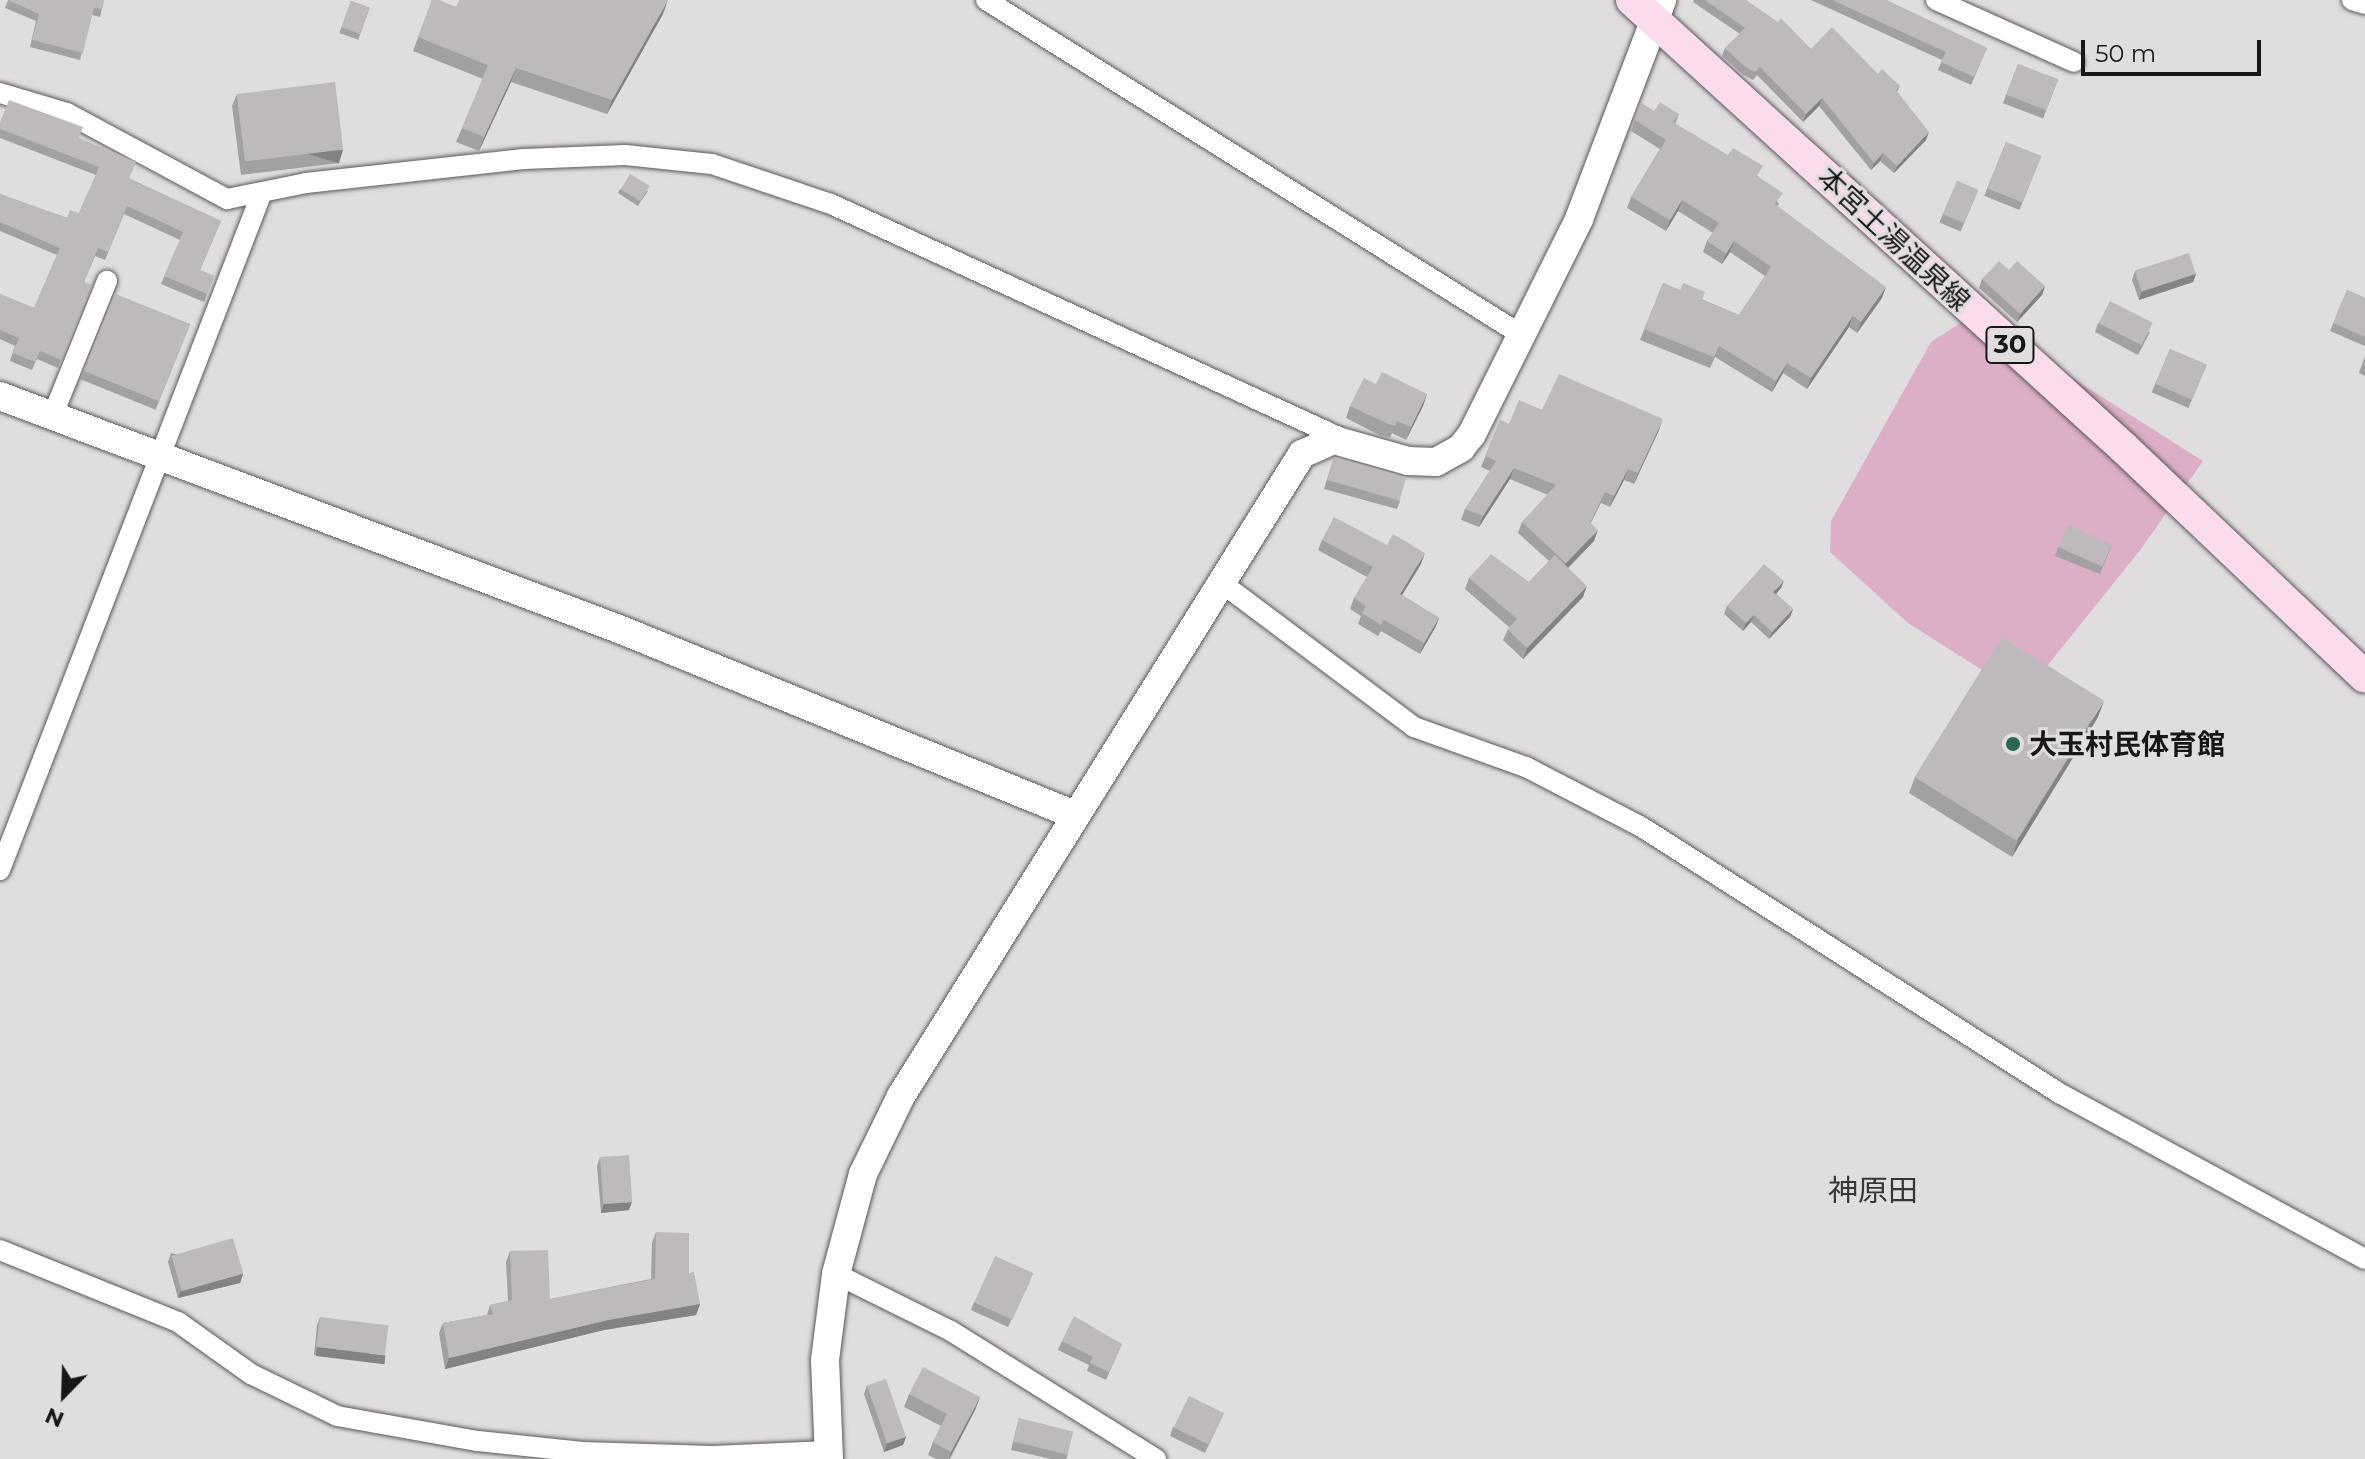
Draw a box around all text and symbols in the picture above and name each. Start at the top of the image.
scale bar [2085,24,2265,74]
text: 50 m [2095,39,2156,68]
street label: 本宮土湯温泉線 [1811,160,1977,318]
road number: 30 [1984,323,2036,367]
place label: 大玉村民体育館 [2029,727,2225,761]
marker: 大玉村民体育館 [2004,735,2022,753]
district label: 神原田 [1828,1173,1918,1209]
north arrow [24,1355,104,1435]
text: N [41,1402,68,1433]

